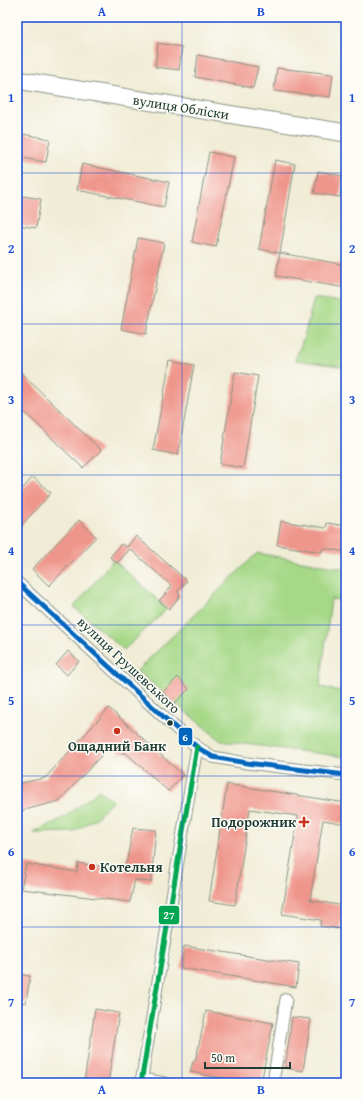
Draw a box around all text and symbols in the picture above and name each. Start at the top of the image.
text: A [98,2,107,21]
text: B [257,2,265,21]
text: 1 [8,88,14,107]
text: 1 [349,88,355,107]
street label: вулиця Обліски [131,90,231,124]
text: 2 [8,239,15,258]
text: 2 [349,239,356,258]
text: 3 [8,390,14,409]
text: 3 [349,390,355,409]
text: 4 [8,541,15,560]
text: 4 [349,541,356,560]
street label: вулиця Грушевського [73,612,185,718]
text: 5 [8,691,15,710]
text: 5 [349,691,356,710]
unlabelled marker [165,718,175,728]
marker: Ощадний Банк [112,726,122,736]
line badge: 6 [178,727,193,746]
text: 6 [182,729,188,745]
place label: Ощадний Банк [68,736,167,756]
place label: Подорожник [211,812,297,832]
marker: Подорожник [299,817,309,827]
text: 6 [8,842,15,861]
text: 6 [349,842,356,861]
place label: Котельня [100,857,163,877]
marker: Котельня [87,862,97,872]
line badge: 27 [158,905,180,925]
text: 27 [163,907,175,923]
text: 7 [8,993,15,1012]
text: 7 [349,993,356,1012]
scale bar [205,1044,290,1070]
text: 50 m [211,1049,235,1066]
text: A [98,1080,107,1099]
text: B [257,1080,265,1099]

